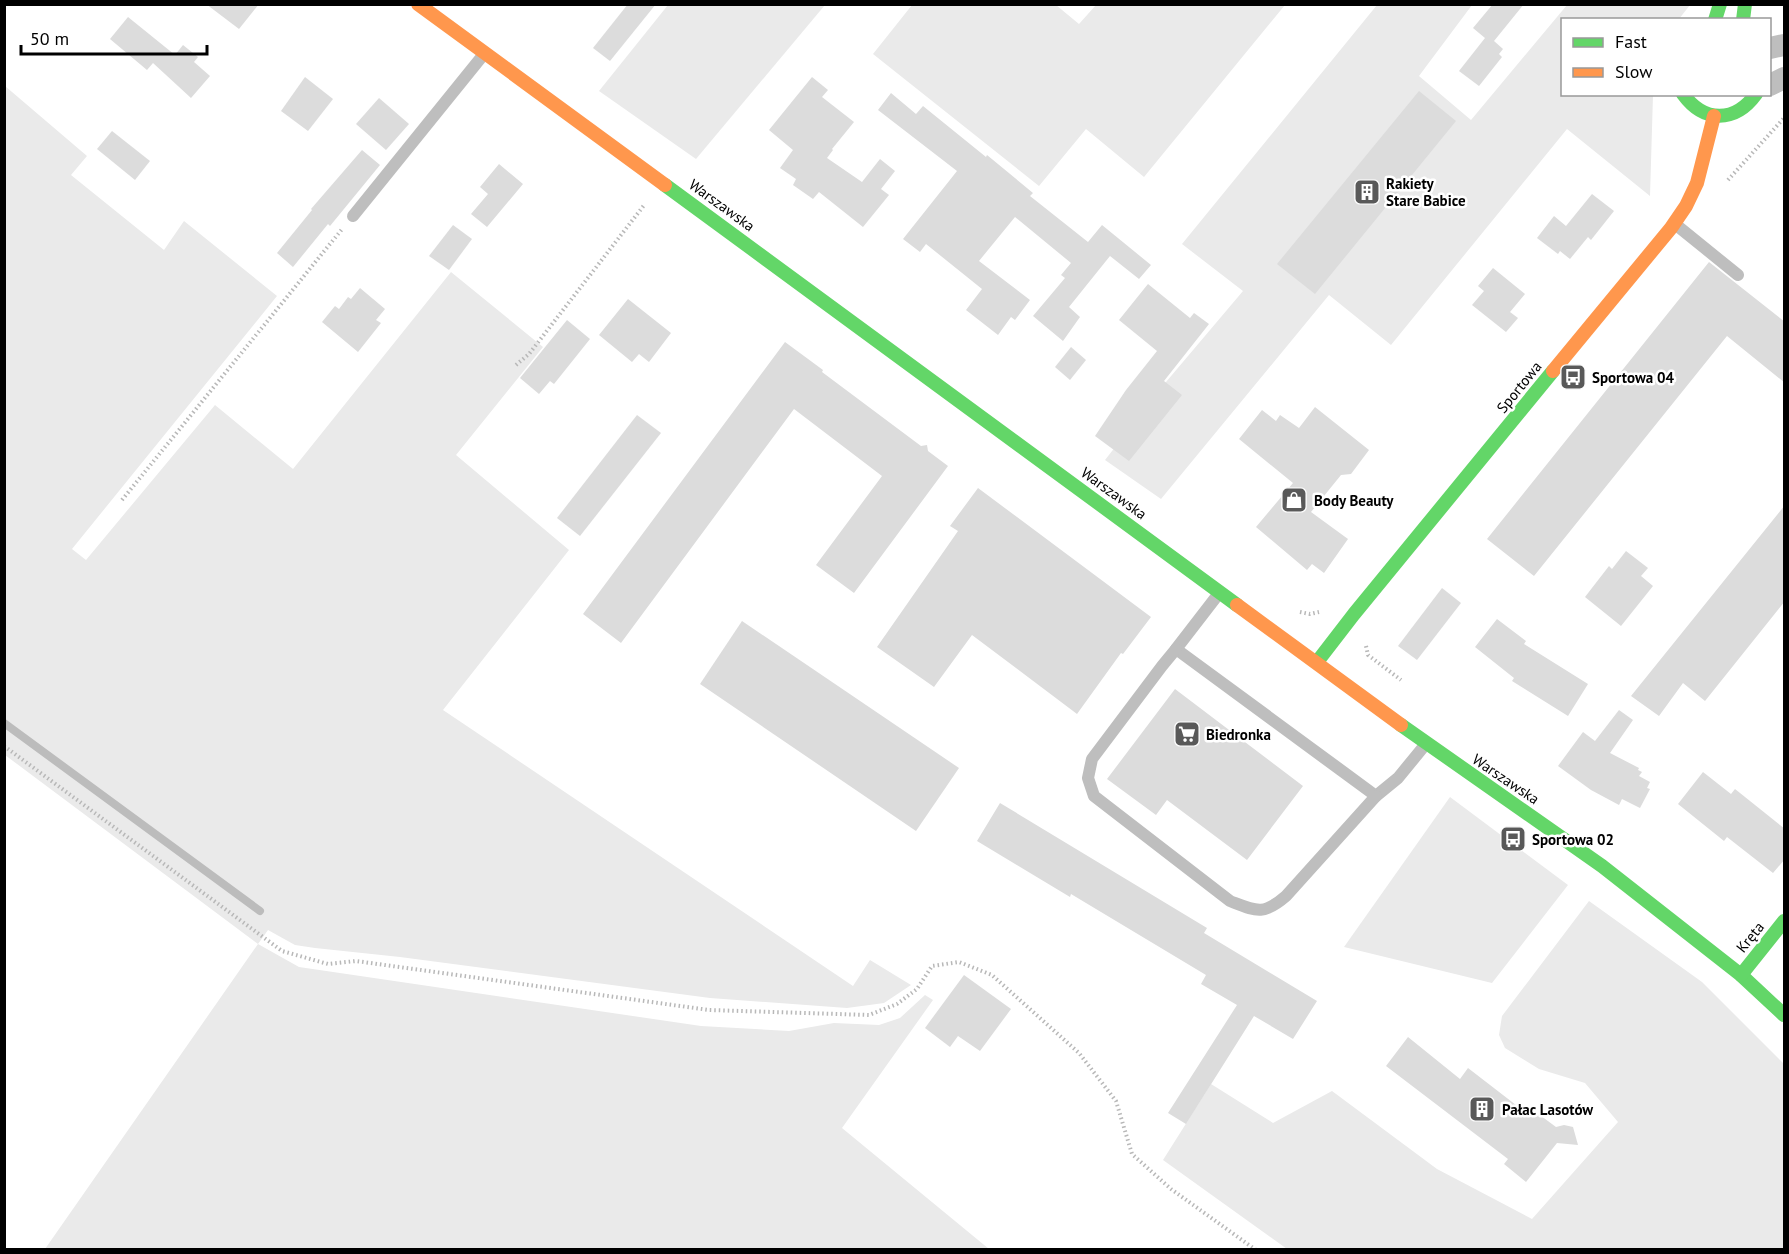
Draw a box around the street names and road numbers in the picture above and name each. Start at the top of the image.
street label: Warszawska [685,175,759,235]
street label: Sportowa [1492,357,1546,417]
street label: Warszawska [1077,463,1151,523]
street label: Warszawska [1469,750,1543,808]
street label: Kręta [1732,918,1768,956]

